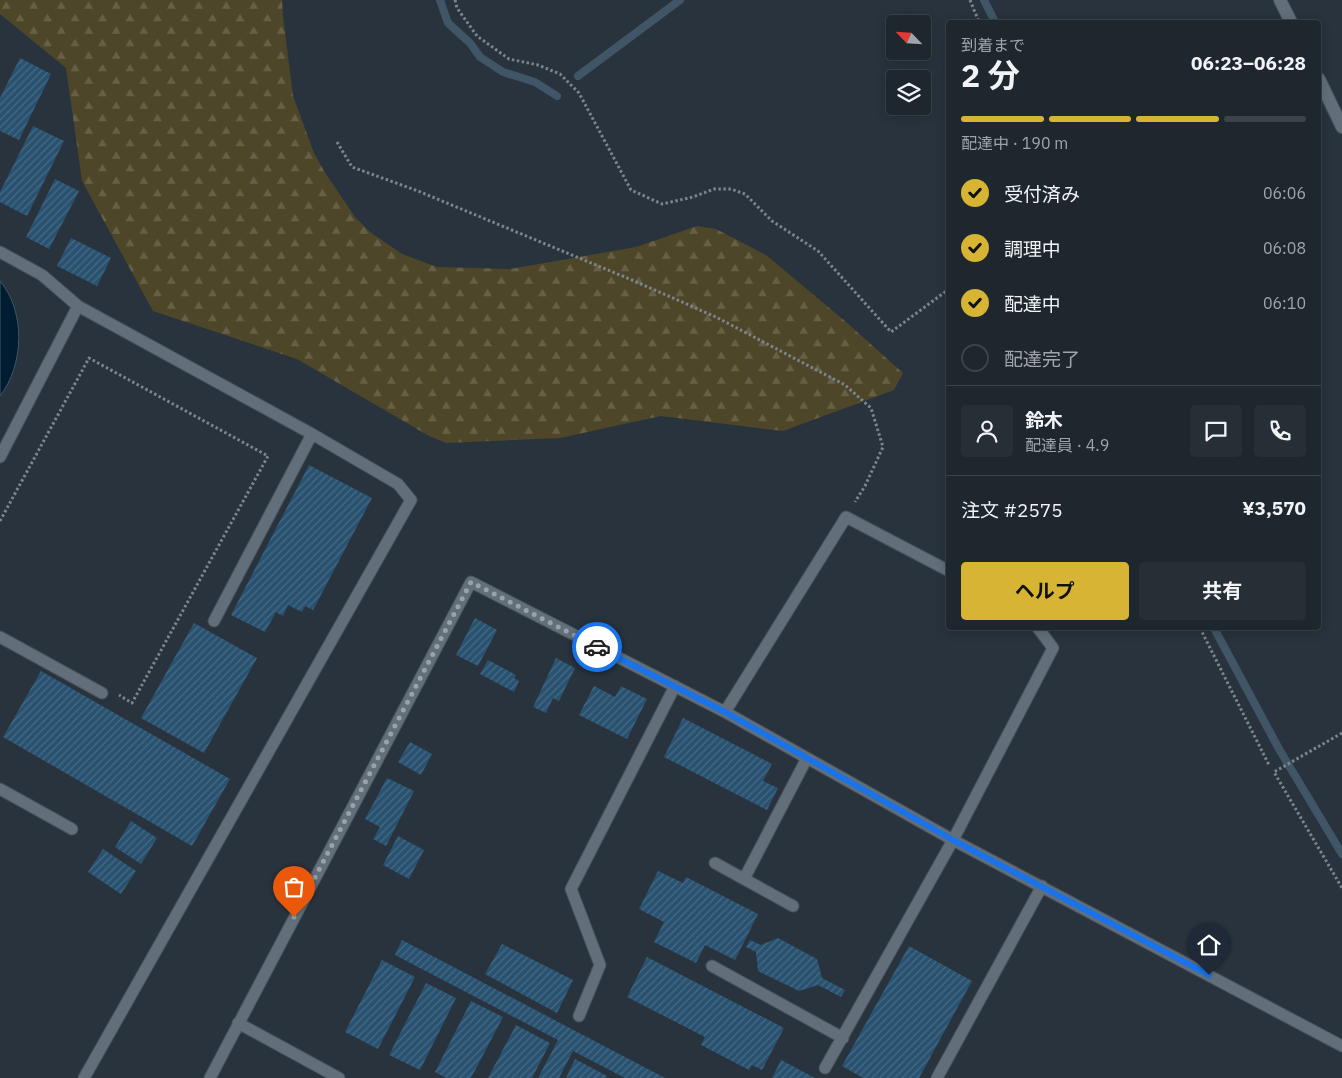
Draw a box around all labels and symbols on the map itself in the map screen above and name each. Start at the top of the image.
north arrow [886,15,931,60]
courier [572,622,622,672]
pin [273,866,315,917]
pin [1188,924,1230,975]

